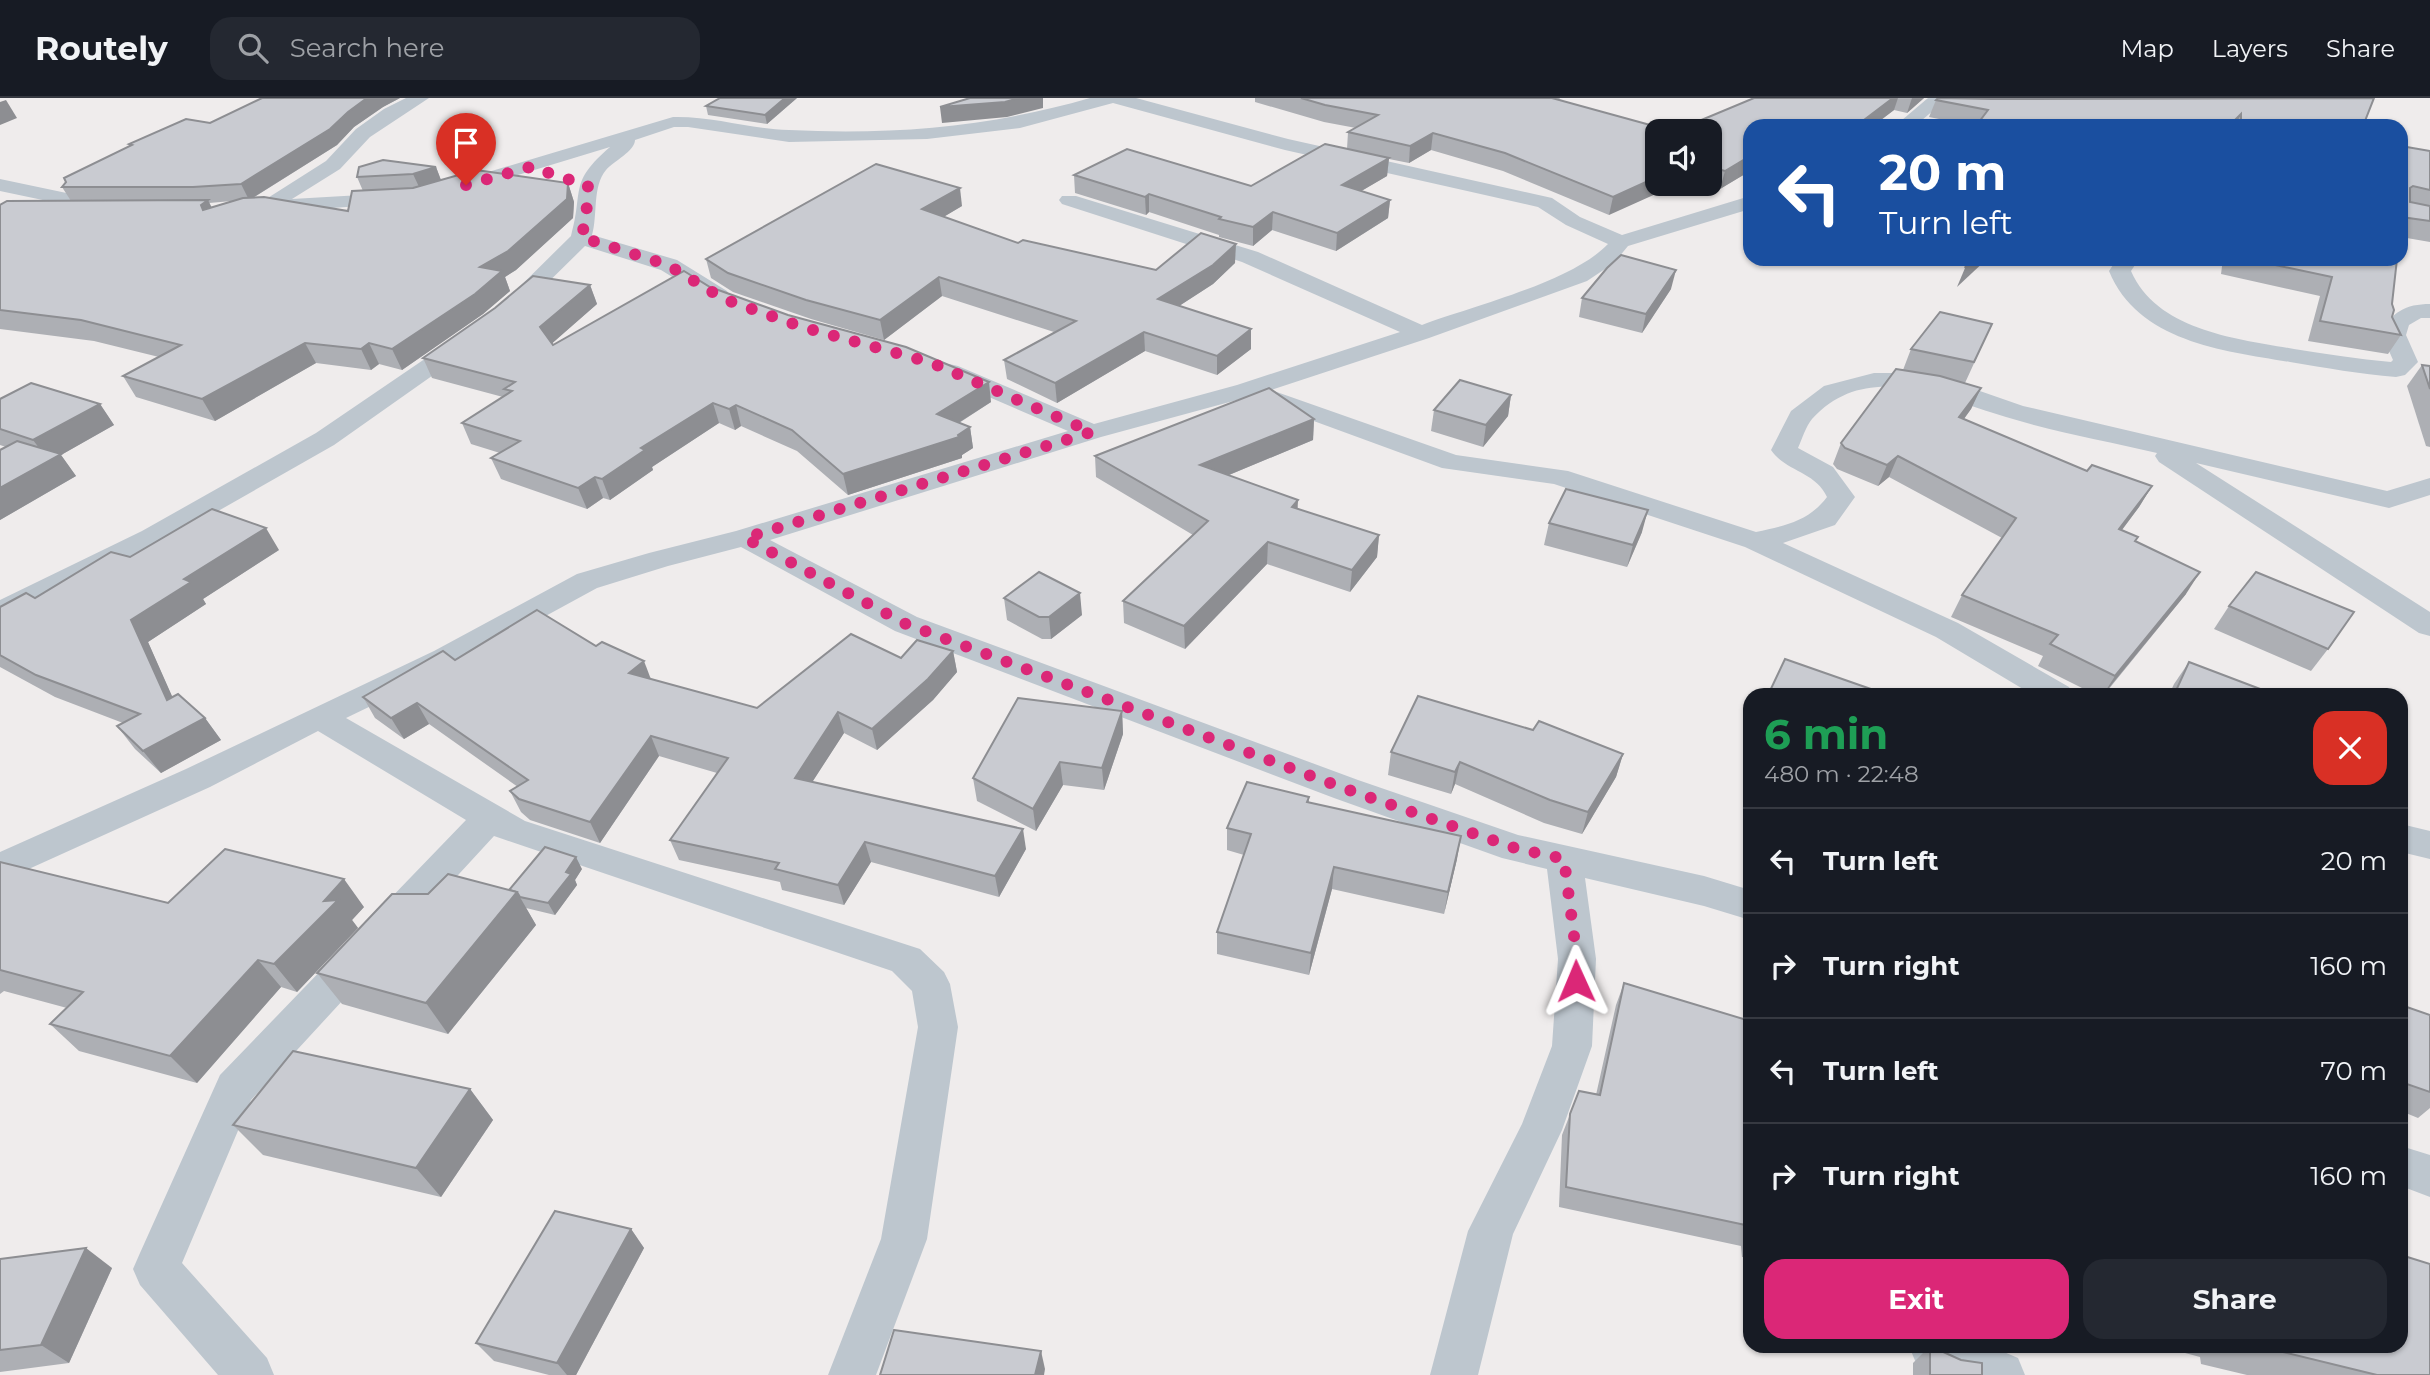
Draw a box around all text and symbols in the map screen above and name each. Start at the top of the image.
search box [210,17,700,80]
text: Routely [35,28,168,68]
icon: search [234,29,272,67]
text: Search here [290,32,445,64]
text: Map [2120,34,2174,63]
text: Layers [2212,34,2288,63]
text: Share [2326,34,2395,63]
pin [436,113,496,185]
map controls [1645,119,1722,196]
button: sound [1645,119,1722,196]
icon: arrive [447,124,485,162]
text: 20 m [1879,143,2006,202]
icon: left [1764,147,1855,238]
text: Turn left [1879,203,2013,242]
text: 6 min [1764,708,1888,760]
button: close [2313,711,2387,785]
text: 480 m · 22:48 [1764,760,1919,788]
icon: left [1764,842,1802,880]
text: Turn left [1823,845,1939,877]
text: 20 m [2321,845,2387,877]
position arrow [1539,944,1613,1018]
icon: right [1764,947,1802,985]
text: Turn right [1823,950,1959,982]
text: 160 m [2310,950,2387,982]
icon: left [1764,1052,1802,1090]
text: Turn left [1823,1055,1939,1087]
text: 70 m [2321,1055,2387,1087]
icon: right [1764,1157,1802,1195]
text: Turn right [1823,1160,1959,1192]
text: 160 m [2310,1160,2387,1192]
button: Exit [1764,1259,2069,1339]
button: Share [2083,1259,2387,1339]

